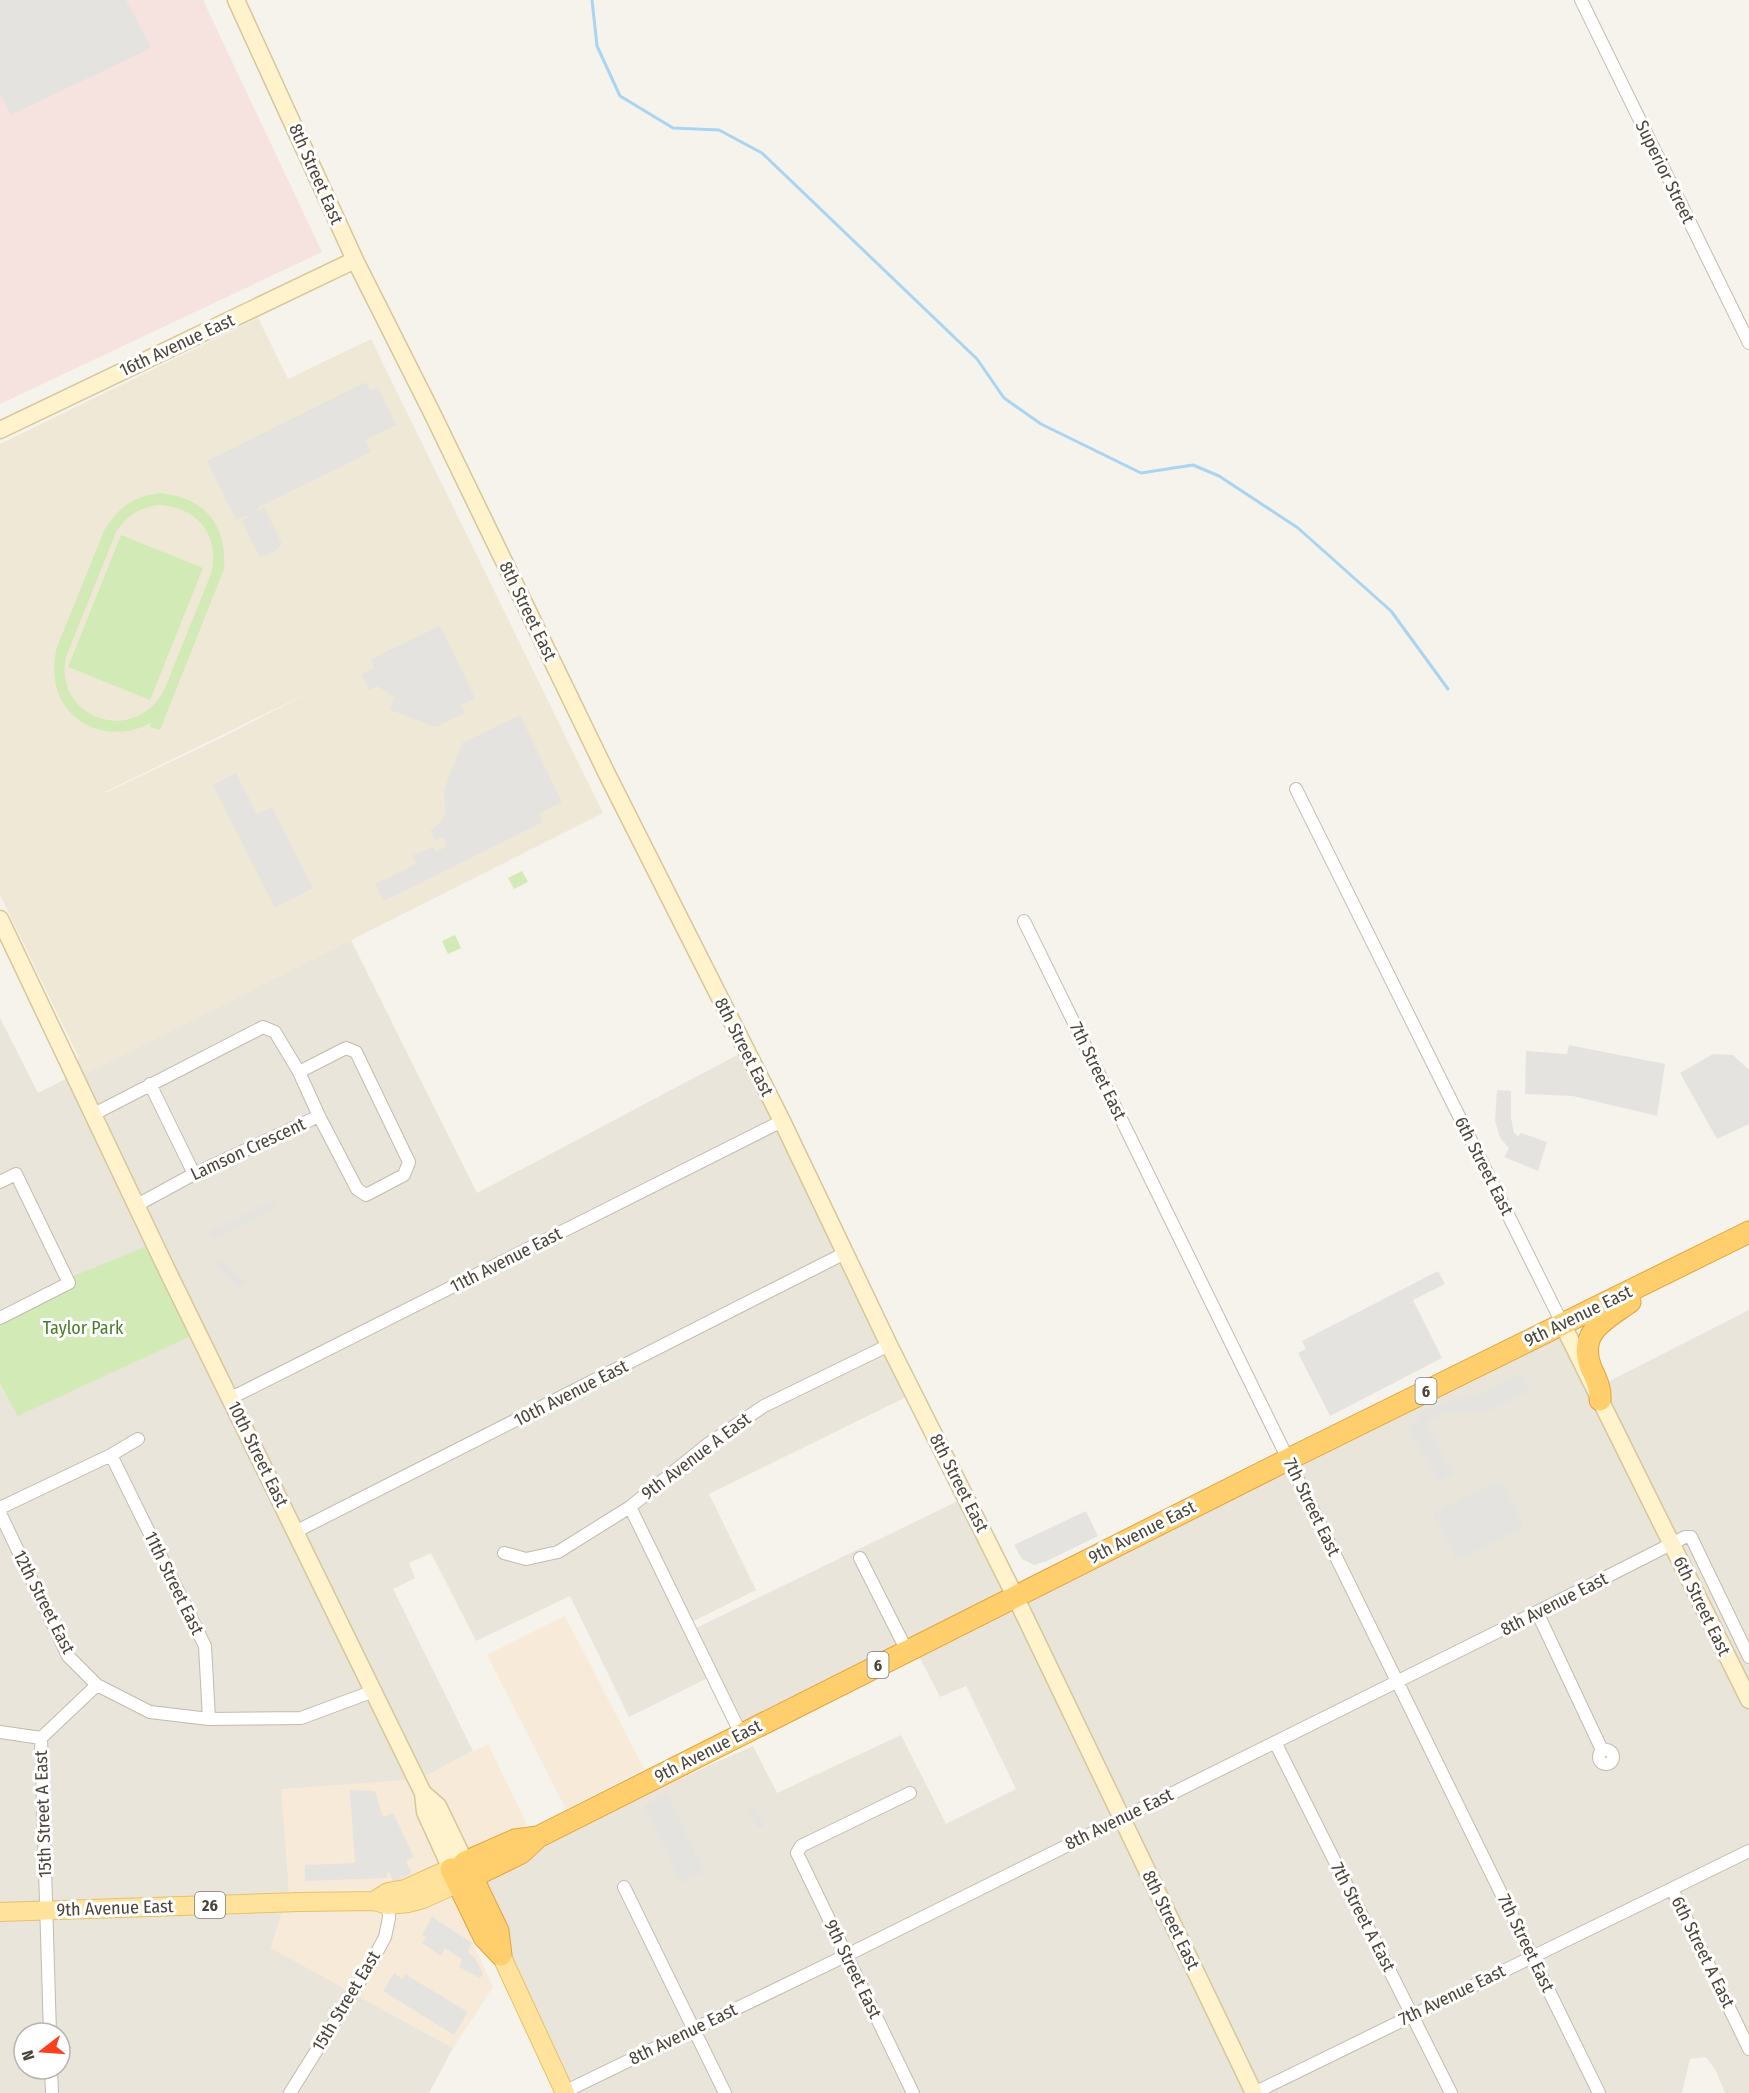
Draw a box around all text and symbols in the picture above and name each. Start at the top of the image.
street label: Superior Street [1631,117,1699,227]
street label: 8th Street East [284,120,348,228]
street label: 16th Avenue East [116,309,238,381]
street label: 8th Street East [495,558,562,664]
street label: 8th Street East [710,994,778,1100]
street label: 7th Street East [1065,1019,1131,1123]
street label: Lamson Crescent [187,1113,309,1185]
street label: 6th Street East [1450,1113,1518,1219]
street label: 11th Avenue East [447,1222,566,1298]
street label: 9th Avenue East [1521,1280,1636,1352]
park label: Taylor Park [43,1317,124,1339]
street label: 10th Avenue East [510,1355,632,1431]
road number: 6 [1416,1378,1436,1404]
street label: 10th Street East [223,1398,293,1511]
street label: 9th Avenue A East [637,1408,755,1504]
street label: 8th Street East [925,1430,993,1536]
street label: 7th Street East [1279,1455,1345,1559]
street label: 9th Avenue East [1085,1496,1199,1568]
street label: 11th Street East [139,1528,209,1638]
street label: 12th Street East [8,1546,80,1658]
street label: 6th Street East [1669,1553,1736,1659]
street label: 8th Avenue East [1497,1567,1611,1640]
road number: 6 [868,1652,888,1678]
street label: 9th Avenue East [651,1715,765,1787]
street label: 15th Street A East [30,1750,56,1878]
street label: 8th Avenue East [1061,1783,1177,1855]
street label: 7th Street A East [1326,1859,1400,1975]
street label: 8th Street East [1138,1867,1205,1973]
street label: 7th Street East [1493,1891,1559,1995]
road number: 26 [195,1892,225,1918]
street label: 6th Street A East [1667,1893,1740,2011]
street label: 9th Avenue East [56,1895,174,1921]
street label: 9th Street East [820,1916,886,2022]
street label: 15th Street East [307,1946,385,2055]
street label: 7th Avenue East [1395,1960,1509,2030]
street label: 8th Avenue East [625,1998,741,2070]
north arrow [12,2021,72,2081]
text: N [18,2048,39,2063]

